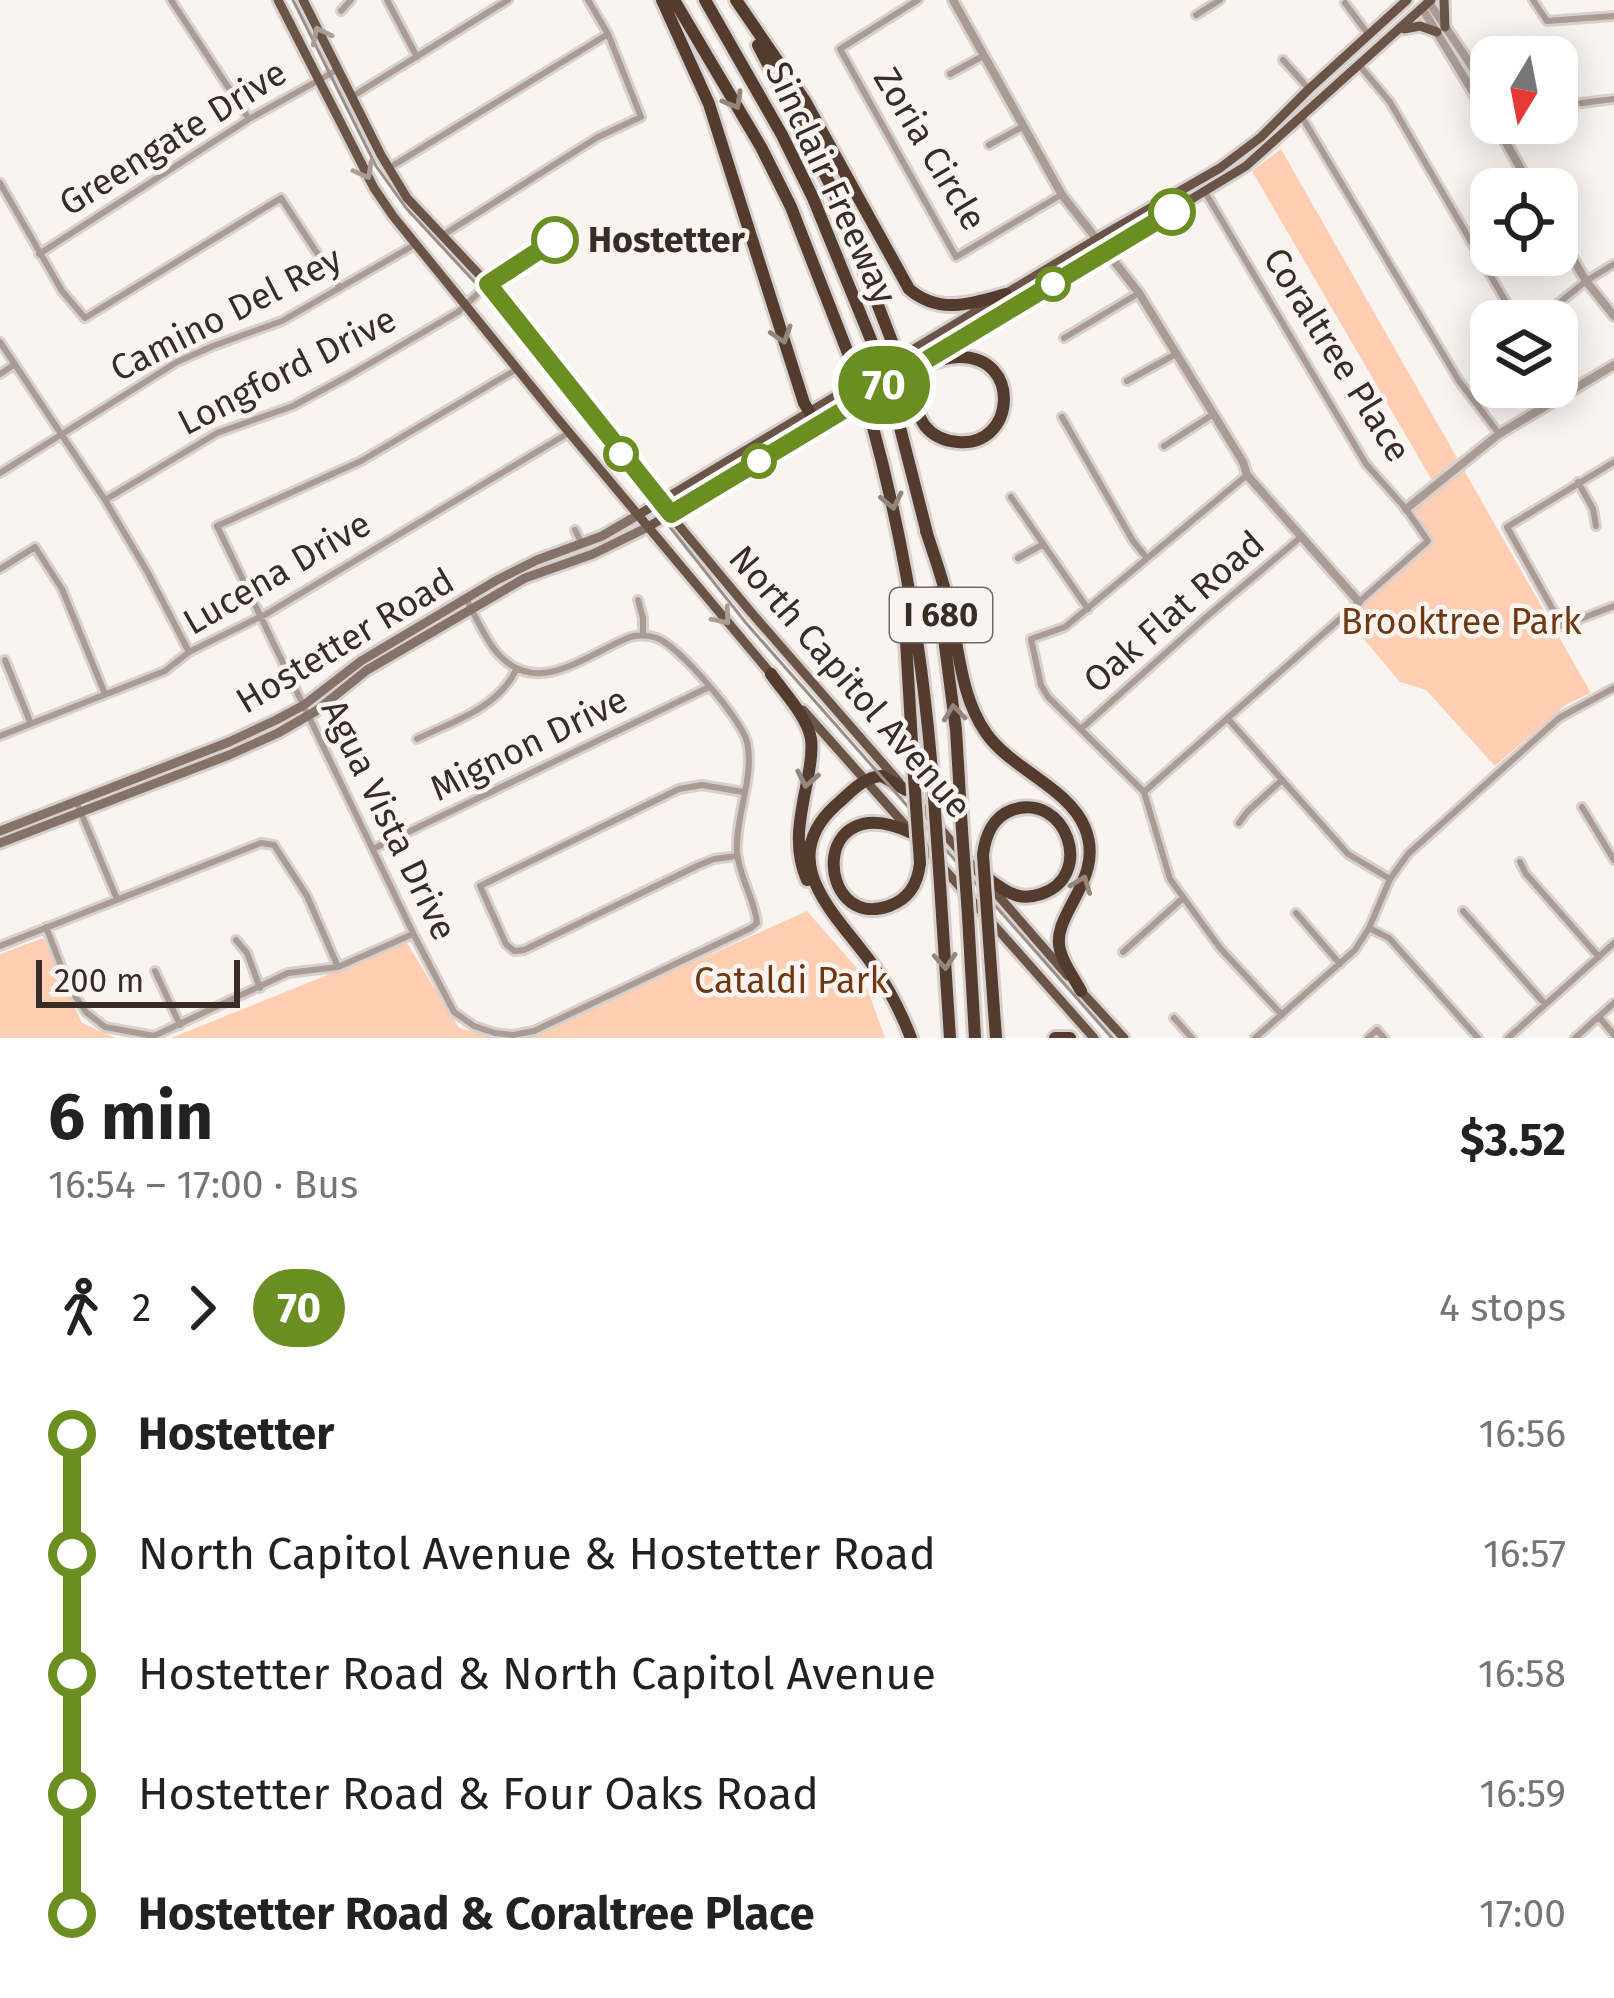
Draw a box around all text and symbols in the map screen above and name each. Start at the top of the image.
one-way arrow [310,26,334,47]
north arrow [1470,36,1578,144]
map controls [1470,36,1578,408]
street label: Greengate Drive [51,51,295,225]
street label: Sinclair Freeway [756,55,906,311]
street label: Zoria Circle [864,59,996,239]
one-way arrow [720,88,743,109]
one-way arrow [351,158,374,179]
button: locate [1470,168,1578,276]
unlabelled marker [1150,190,1194,234]
marker: Hostetter [533,218,577,262]
place label: Hostetter [588,218,746,262]
street label: Camino Del Rey [103,237,349,391]
street label: Coraltree Place [1254,240,1420,470]
unlabelled marker [1037,268,1069,300]
street label: Longford Drive [171,297,403,445]
button: layers [1470,300,1578,408]
one-way arrow [767,324,792,345]
line badge: 70 [830,346,938,424]
text: 70 [862,360,906,410]
unlabelled marker [605,438,637,470]
unlabelled marker [743,445,775,477]
one-way arrow [878,490,903,510]
street label: Lucena Drive [175,502,379,644]
street label: Oak Flat Road [1075,522,1273,702]
street label: North Capitol Avenue [720,537,980,827]
street label: Hostetter Road [228,559,462,723]
road number: I 680 [890,588,992,642]
park label: Brooktree Park [1341,600,1582,644]
one-way arrow [709,603,731,625]
street label: Mignon Drive [423,677,635,811]
street label: Agua Vista Drive [312,692,466,948]
one-way arrow [941,703,967,723]
one-way arrow [796,769,821,789]
one-way arrow [1067,874,1092,895]
one-way arrow [931,952,957,971]
scale bar [36,954,240,1007]
park label: Cataldi Park [694,959,888,1003]
text: 200 m [54,961,144,1001]
text: 6 min [48,1077,213,1156]
text: $3.52 [1460,1113,1566,1167]
text: 16:54 – 17:00 · Bus [48,1162,358,1208]
icon: walk [48,1275,114,1341]
icon: forward [169,1275,235,1341]
text: 70 [277,1283,321,1333]
text: 2 [132,1285,151,1331]
text: 4 stops [1439,1285,1566,1331]
text: Hostetter [138,1407,334,1461]
text: 16:56 [1478,1411,1566,1457]
text: North Capitol Avenue & Hostetter Road [138,1527,936,1581]
text: 16:57 [1483,1531,1566,1577]
text: Hostetter Road & North Capitol Avenue [138,1647,936,1701]
text: 16:58 [1478,1651,1566,1697]
text: Hostetter Road & Four Oaks Road [138,1767,819,1821]
text: 16:59 [1479,1771,1566,1817]
text: Hostetter Road & Coraltree Place [138,1887,815,1941]
text: 17:00 [1479,1891,1566,1937]

